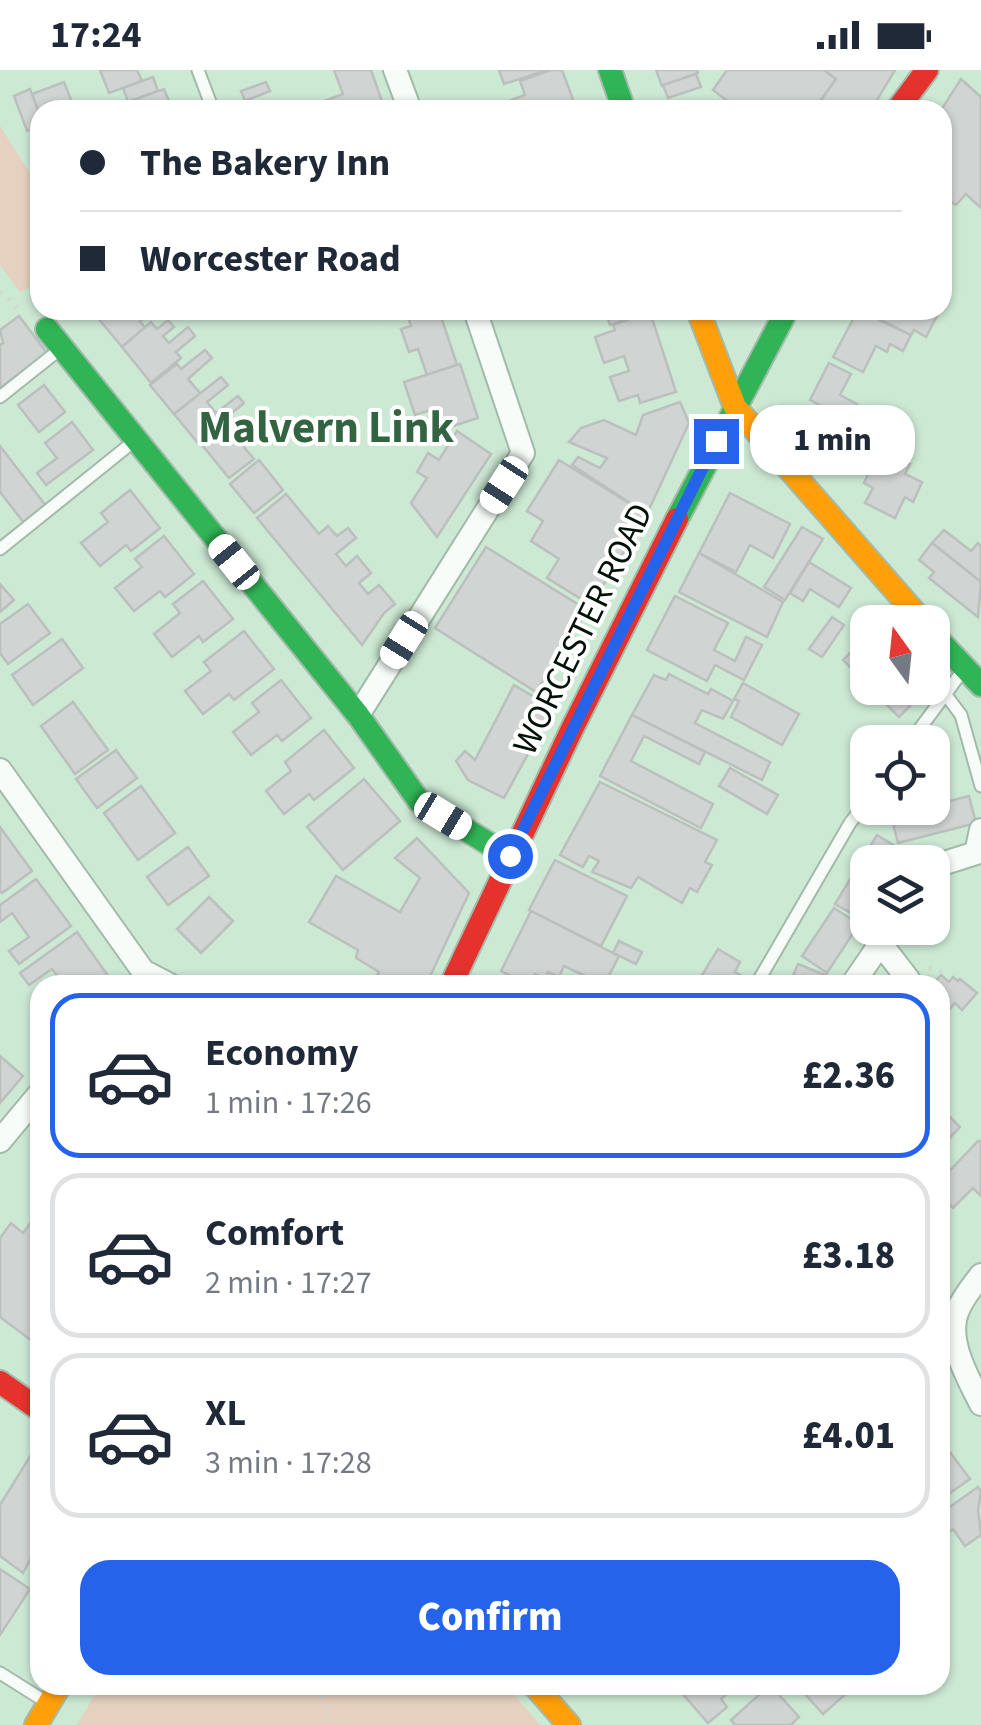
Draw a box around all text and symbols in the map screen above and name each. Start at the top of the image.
text: 17:24 [50,8,142,62]
text: The Bakery Inn [140,136,390,190]
text: Worcester Road [140,232,401,286]
district label: Malvern Link [198,396,454,460]
callout: 1 min [751,406,916,476]
text: 1 min [793,417,872,463]
route end [694,419,739,464]
car [475,452,533,518]
street label: WORCESTER ROAD [500,495,666,763]
car [203,529,265,595]
north arrow [850,605,950,705]
map controls [850,605,950,945]
car [375,607,433,673]
button: locate [850,725,950,825]
car [410,788,476,844]
route start [488,834,533,879]
button: layers [850,845,950,945]
text: Economy [205,1026,358,1080]
icon: car [85,1031,175,1121]
text: £2.36 [802,1049,895,1103]
text: 1 min · 17:26 [205,1080,372,1126]
text: Comfort [205,1206,344,1260]
icon: car [85,1211,175,1301]
text: £3.18 [802,1229,895,1283]
text: 2 min · 17:27 [205,1260,372,1306]
text: XL [205,1386,246,1440]
icon: car [85,1391,175,1481]
text: £4.01 [802,1409,895,1463]
text: 3 min · 17:28 [205,1440,372,1486]
button: Confirm [80,1560,900,1675]

